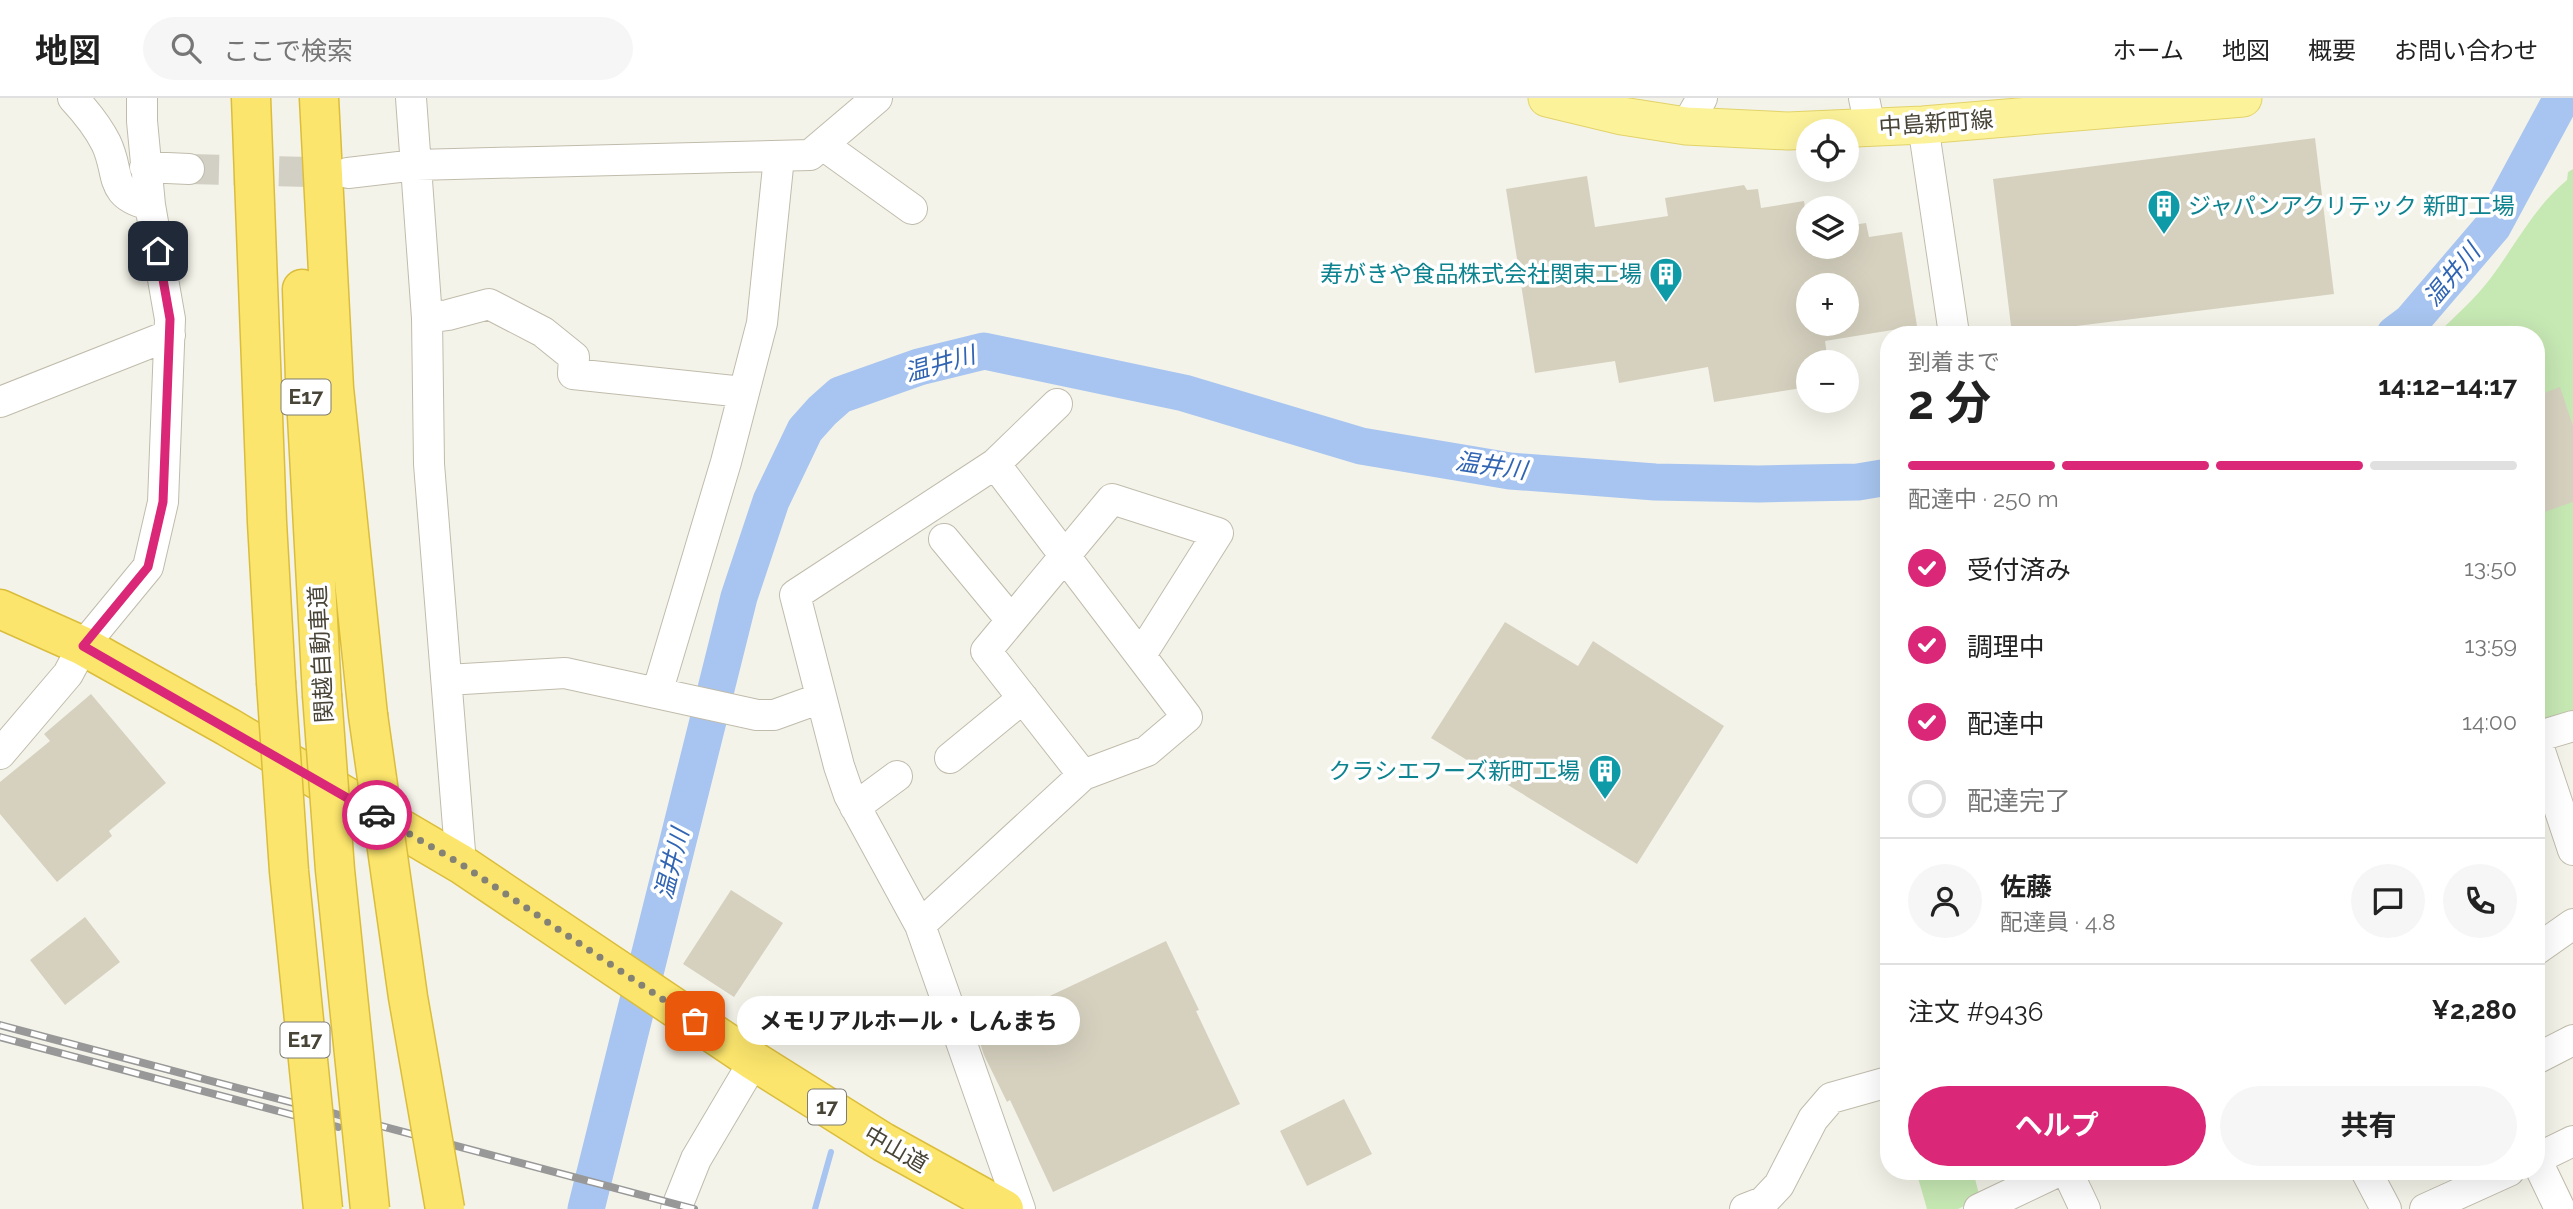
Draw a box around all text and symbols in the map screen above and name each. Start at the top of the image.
search box [143,17,633,80]
icon: search [167,29,205,67]
text: 地図 [35,31,101,70]
text: ここで検索 [223,36,353,66]
text: ホーム [2113,36,2184,65]
text: 地図 [2222,36,2270,65]
text: 概要 [2308,36,2356,65]
text: お問い合わせ [2394,36,2538,65]
street label: 中島新町線 [1878,105,1994,140]
map controls [1796,119,1859,413]
button: locate [1796,119,1859,182]
building icon: ジャパンアクリテック 新町工場 [2145,187,2183,236]
place label: ジャパンアクリテック 新町工場 [2188,192,2515,219]
button: layers [1796,196,1859,259]
pin [128,221,188,281]
icon: home [139,232,177,270]
water label: 温井川 [2417,235,2488,312]
building icon: 寿がきや食品株式会社関東工場 [1647,255,1685,304]
place label: 寿がきや食品株式会社関東工場 [1320,260,1642,287]
button: + [1796,273,1859,336]
water label: 温井川 [901,339,981,387]
text: 到着まで [1908,348,2000,375]
button: − [1796,350,1859,413]
text: 14:12–14:17 [2378,371,2517,401]
text: 2 分 [1908,376,1991,430]
road number: E17 [282,380,330,414]
water label: 温井川 [1453,446,1532,485]
text: 配達中 · 250 m [1908,485,2059,512]
icon: check [1908,549,1946,587]
text: 13:50 [2464,554,2517,581]
text: 受付済み [1967,555,2071,585]
street label: 関越自動車道 [303,584,338,724]
icon: check [1908,626,1946,664]
text: 13:59 [2465,631,2517,658]
text: 調理中 [1967,632,2045,662]
icon: check [1908,703,1946,741]
text: 14:00 [2462,708,2517,735]
text: 配達中 [1967,709,2045,739]
building icon: クラシエフーズ新町工場 [1586,752,1624,801]
place label: クラシエフーズ新町工場 [1329,757,1580,784]
courier [342,780,412,850]
text: 配達完了 [1967,786,2071,816]
icon: car [358,796,396,834]
water label: 温井川 [649,823,695,902]
button: person [1908,864,1982,938]
button: chat [2351,864,2425,938]
button: phone [2443,864,2517,938]
text: 佐藤 [2000,872,2052,902]
text: 配達員 · 4.8 [2000,908,2116,935]
pin [665,991,725,1051]
text: ¥2,280 [2431,995,2517,1025]
callout: メモリアルホール・しんまち [737,996,1080,1046]
text: 注文 #9436 [1908,997,2043,1027]
icon: bag [676,1002,714,1040]
text: メモリアルホール・しんまち [759,1007,1058,1034]
road number: E17 [280,1023,330,1058]
button: ヘルプ [1908,1086,2206,1166]
button: 共有 [2220,1086,2517,1166]
road number: 17 [808,1090,846,1124]
street label: 中山道 [860,1120,933,1178]

